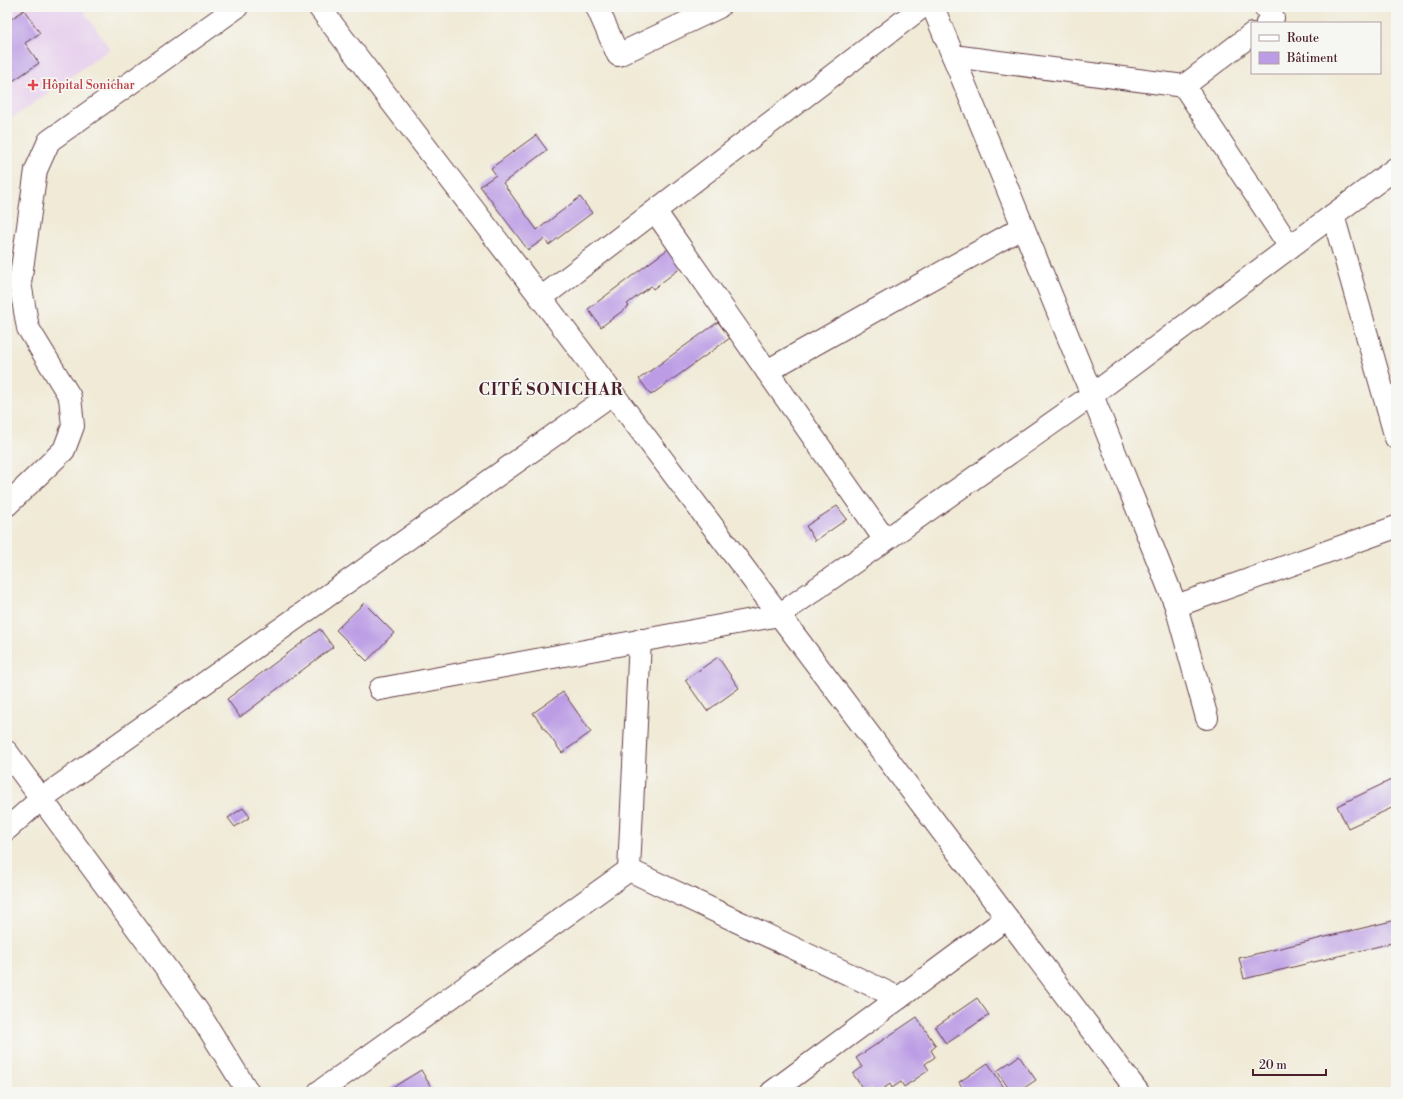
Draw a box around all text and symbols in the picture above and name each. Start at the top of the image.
legend [1251,22,1381,74]
text: Route [1287,31,1319,46]
text: Bâtiment [1286,51,1338,66]
place label: Hôpital Sonichar [42,78,135,93]
marker: Hôpital Sonichar [27,79,39,91]
district label: CITÉ SONICHAR [479,378,624,400]
scale bar [1253,1051,1326,1077]
text: 20 m [1259,1058,1287,1073]

